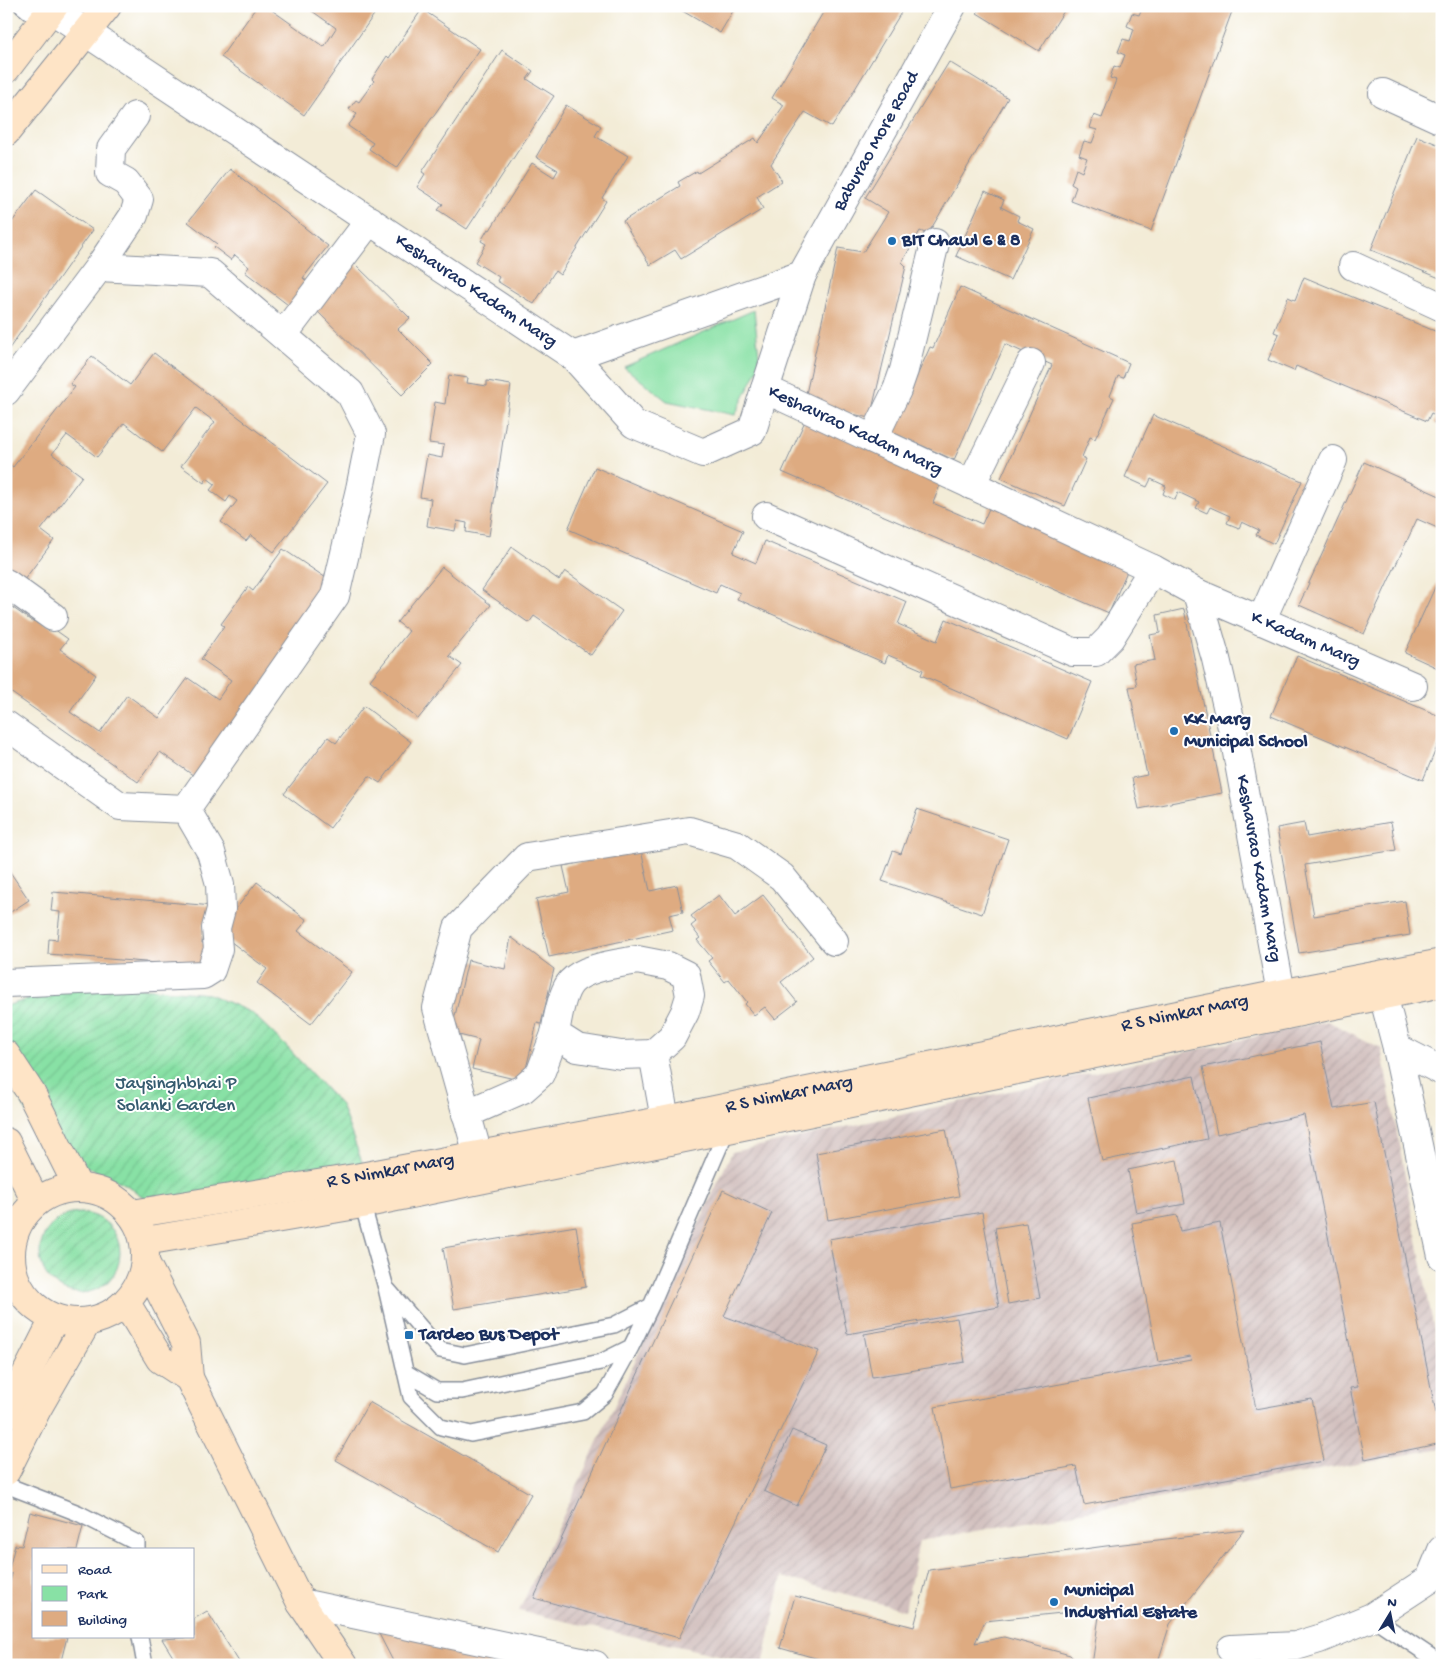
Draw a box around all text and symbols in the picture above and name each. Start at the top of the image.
street label: Baburao More Road [828,66,926,216]
street label: Keshavrao Kadam Marg [390,229,561,354]
place label: BIT Chawl 6 & 8 [901,230,1021,253]
marker: BIT Chawl 6 & 8 [886,235,898,247]
street label: Keshavrao Kadam Marg [764,380,946,481]
street label: K Kadam Marg [1247,606,1364,673]
place label: KK Marg Municipal School [1183,709,1308,754]
marker: KK Marg Municipal School [1168,725,1180,737]
street label: Keshavrao Kadam Marg [1230,773,1287,964]
street label: R S Nimkar Marg [1119,989,1251,1038]
street label: R S Nimkar Marg [723,1070,855,1119]
park label: Jaysinghbhai P Solanki Garden [115,1073,237,1118]
street label: R S Nimkar Marg [325,1148,456,1194]
place label: Tardeo Bus Depot [417,1324,560,1347]
marker: Tardeo Bus Depot [403,1329,415,1341]
legend [32,1548,195,1638]
text: Road [78,1562,112,1580]
place label: Municipal Industrial Estate [1064,1580,1198,1625]
text: Park [77,1586,108,1604]
north arrow [1366,1588,1416,1638]
text: N [1386,1594,1398,1613]
marker: Municipal Industrial Estate [1048,1596,1060,1608]
text: Building [77,1612,127,1630]

